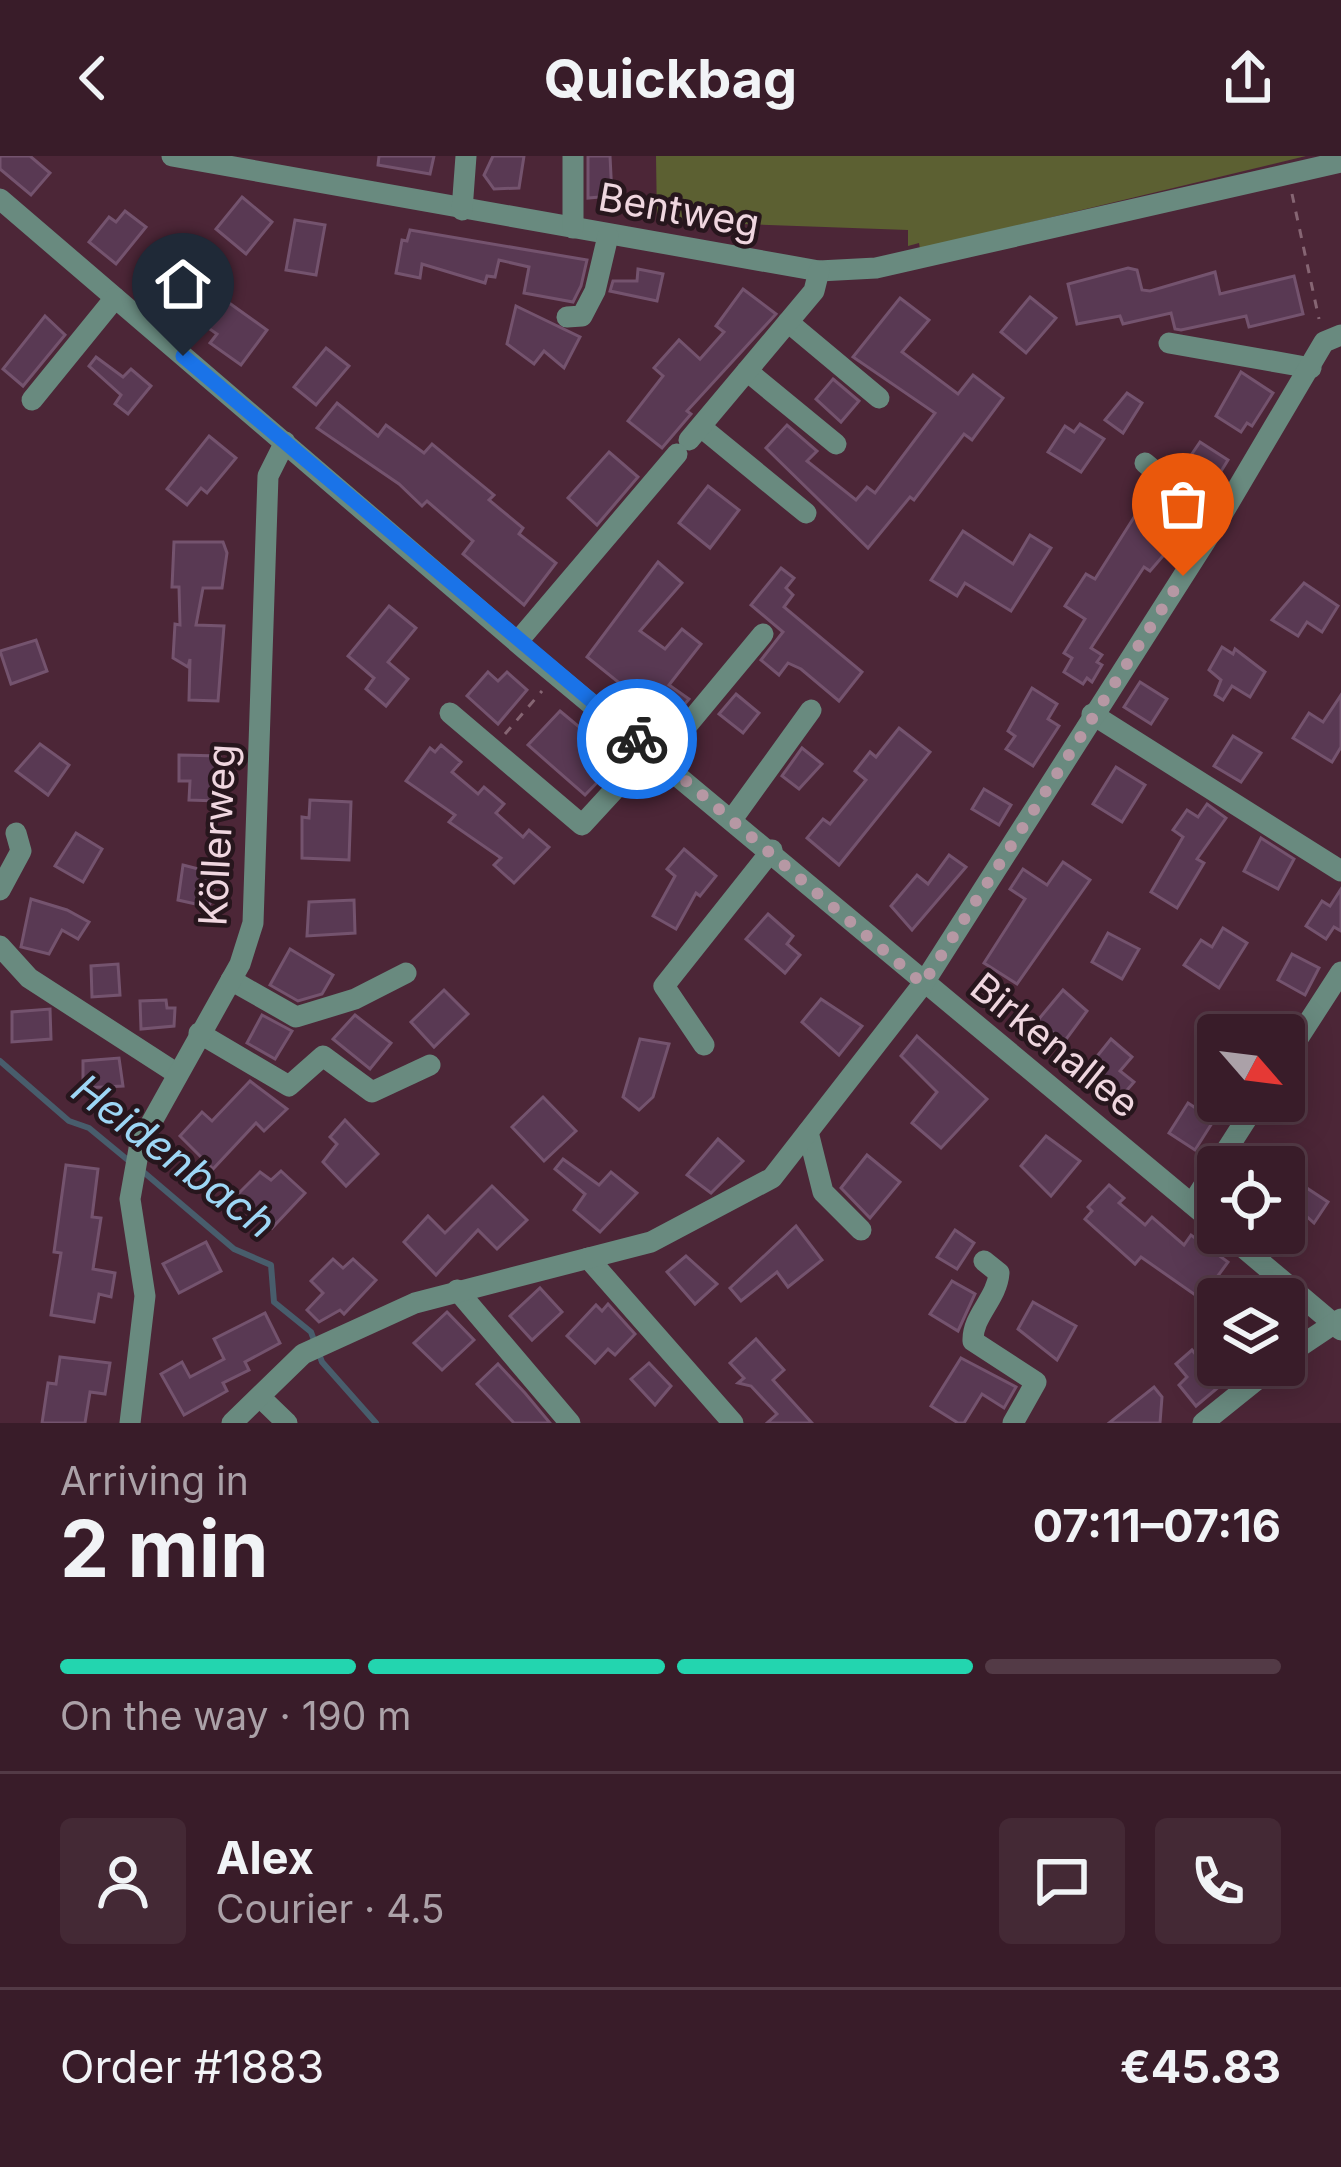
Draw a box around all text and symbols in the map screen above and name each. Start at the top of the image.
icon: back [60,45,126,111]
icon: share [1215,45,1281,111]
text: Quickbag [544,46,797,111]
street label: Bentweg [595,172,763,247]
pin [132,233,234,356]
icon: home [150,251,216,317]
pin [1132,453,1234,576]
icon: bag [1150,471,1216,537]
courier [577,679,697,799]
icon: bike [604,706,670,772]
street label: Köllerweg [188,743,245,927]
street label: Birkenallee [962,963,1149,1127]
north arrow [1197,1014,1305,1122]
map controls [1197,1014,1305,1386]
water label: Heidenbach [63,1063,286,1248]
button: locate [1197,1146,1305,1254]
button: layers [1197,1278,1305,1386]
text: Arriving in [60,1457,249,1504]
text: 07:11–07:16 [1033,1498,1281,1553]
text: 2 min [60,1501,268,1596]
text: On the way · 190 m [60,1692,411,1739]
button: person [60,1818,186,1944]
button: chat [999,1818,1125,1944]
button: phone [1155,1818,1281,1944]
text: Alex [216,1830,314,1885]
text: Courier · 4.5 [216,1885,445,1932]
text: Order #1883 [60,2039,324,2094]
text: €45.83 [1120,2039,1281,2094]

